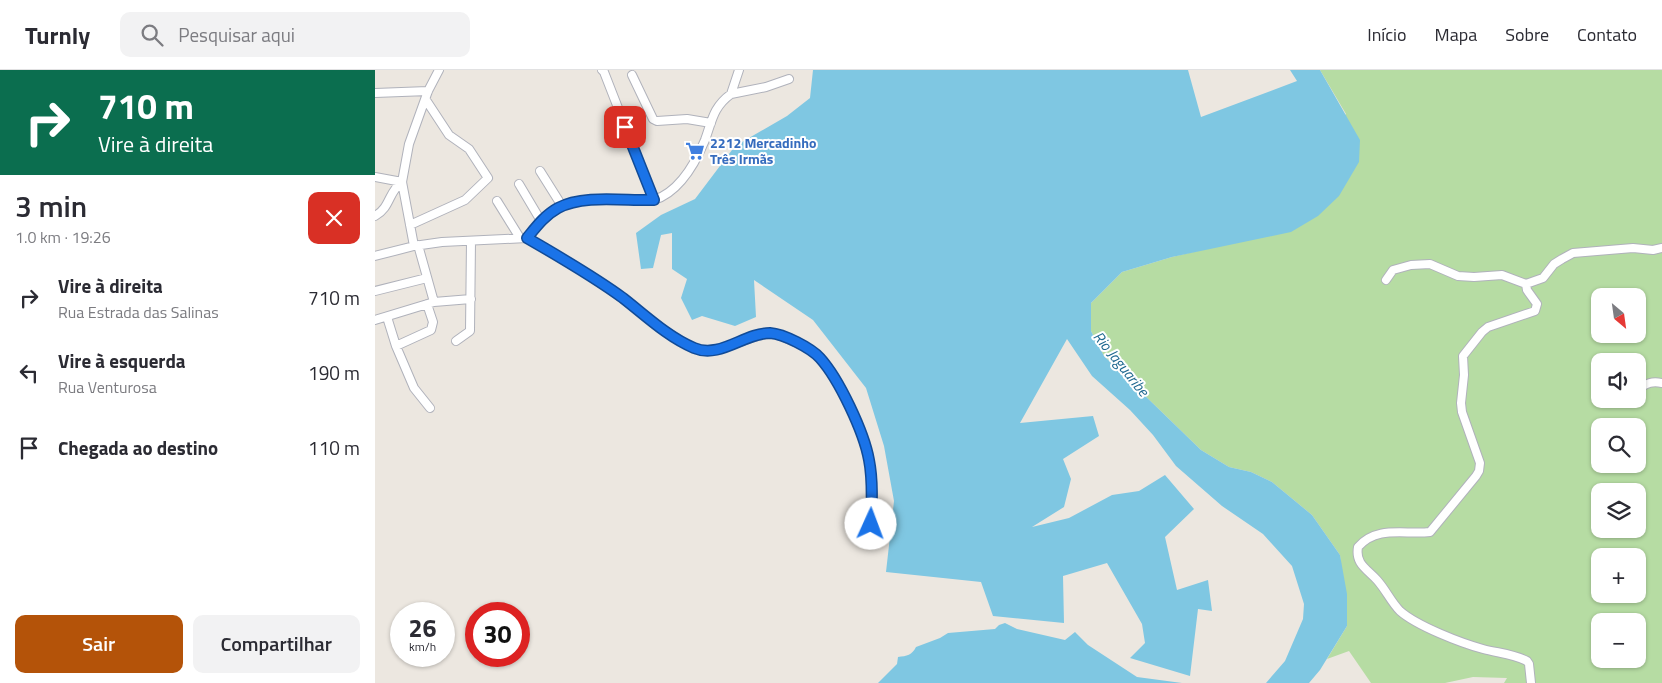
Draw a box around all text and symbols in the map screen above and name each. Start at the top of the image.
search box [120,12,470,57]
text: Turnly [25,17,90,53]
text: Pesquisar aqui [178,20,295,49]
icon: search [138,21,166,49]
text: Início [1367,21,1407,48]
text: Mapa [1435,21,1477,48]
text: Sobre [1505,21,1549,48]
text: Contato [1577,21,1637,48]
text: 710 m [98,79,194,133]
icon: right [15,90,80,155]
pin [604,106,646,148]
icon: arrive [611,113,639,141]
text: Vire à direita [98,127,213,161]
place label: 2212 Mercadinho Três Irmãs [710,132,816,169]
supermarket icon: 2212 Mercadinho Três Irmãs [684,140,706,162]
text: 3 min [15,183,87,229]
button: close [308,192,360,244]
text: 1.0 km · 19:26 [15,225,111,249]
text: Vire à direita [58,271,163,300]
text: 710 m [308,283,360,312]
icon: right [15,284,43,312]
north arrow [1591,288,1646,342]
map controls [1591,288,1646,668]
text: Rua Estrada das Salinas [58,300,219,324]
water label: Rio Jaguaribe [1088,326,1156,402]
text: Vire à esquerda [58,346,186,375]
button: sound [1591,353,1646,408]
text: 190 m [308,358,360,387]
icon: left [15,359,43,387]
text: Rua Venturosa [58,375,157,399]
button: search [1591,418,1646,473]
text: Chegada ao destino [58,433,218,462]
text: 110 m [308,433,360,462]
icon: arrive [15,434,43,462]
button: layers [1591,483,1646,538]
position arrow [844,497,896,549]
button: + [1591,548,1646,603]
speed limit sign: 30 [465,602,530,667]
text: 26 [408,609,437,647]
button: − [1591,613,1646,668]
button: Sair [15,615,183,673]
button: Compartilhar [193,615,360,673]
text: km/h [409,637,436,656]

